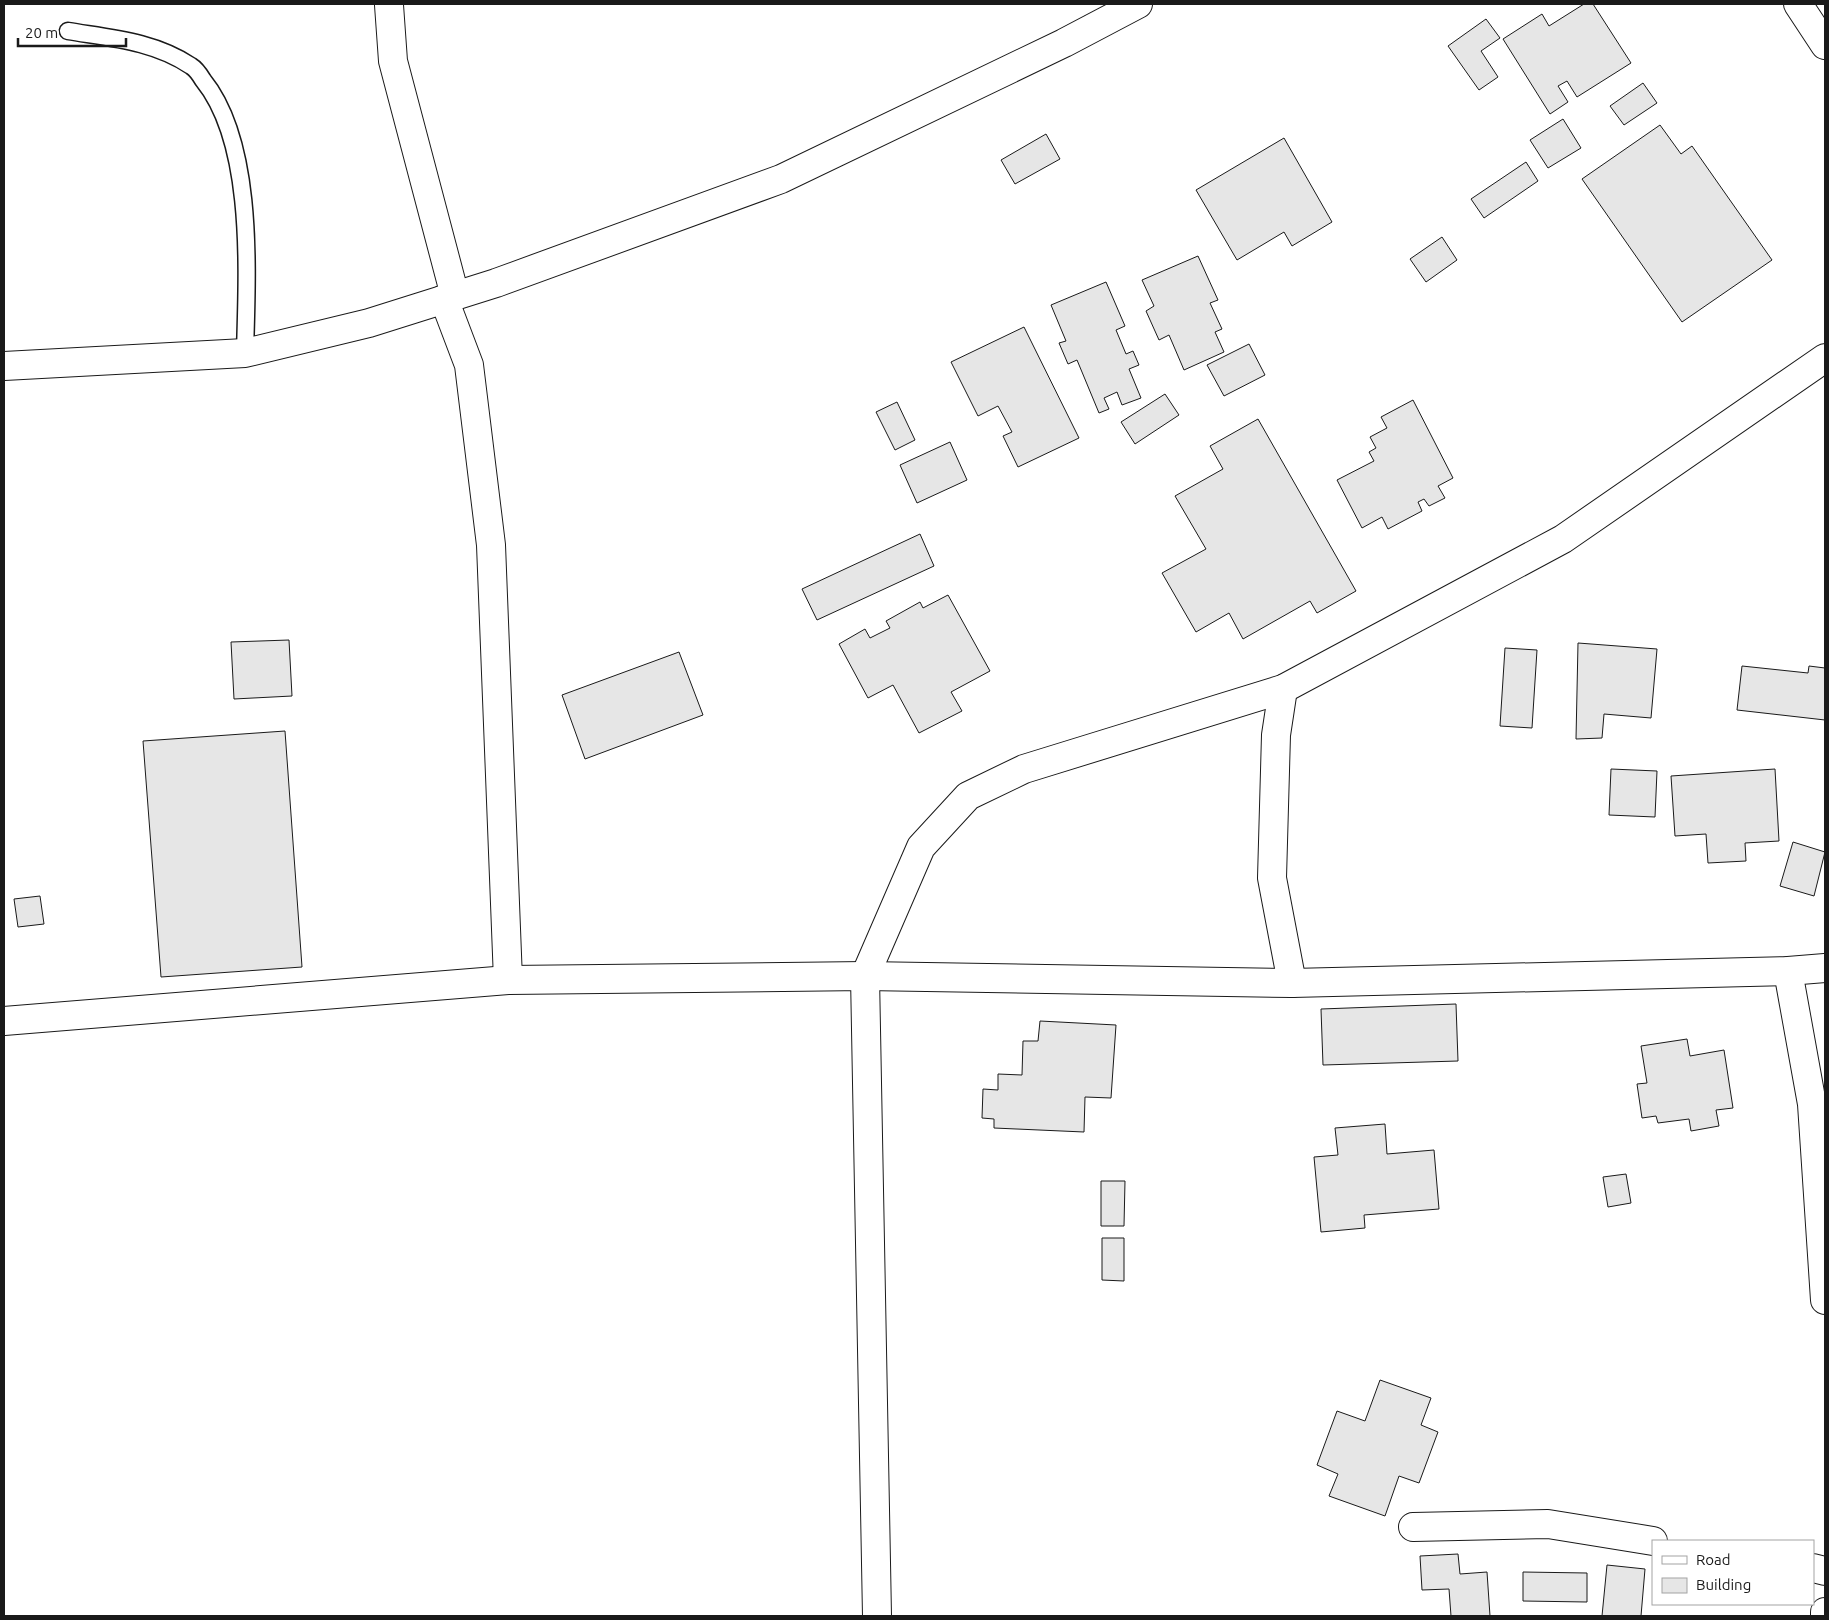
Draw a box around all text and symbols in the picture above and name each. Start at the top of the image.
scale bar [18,15,125,47]
text: 20 m [25,24,58,41]
legend [1652,1540,1814,1605]
text: Road [1696,1551,1731,1568]
text: Building [1696,1576,1751,1593]

